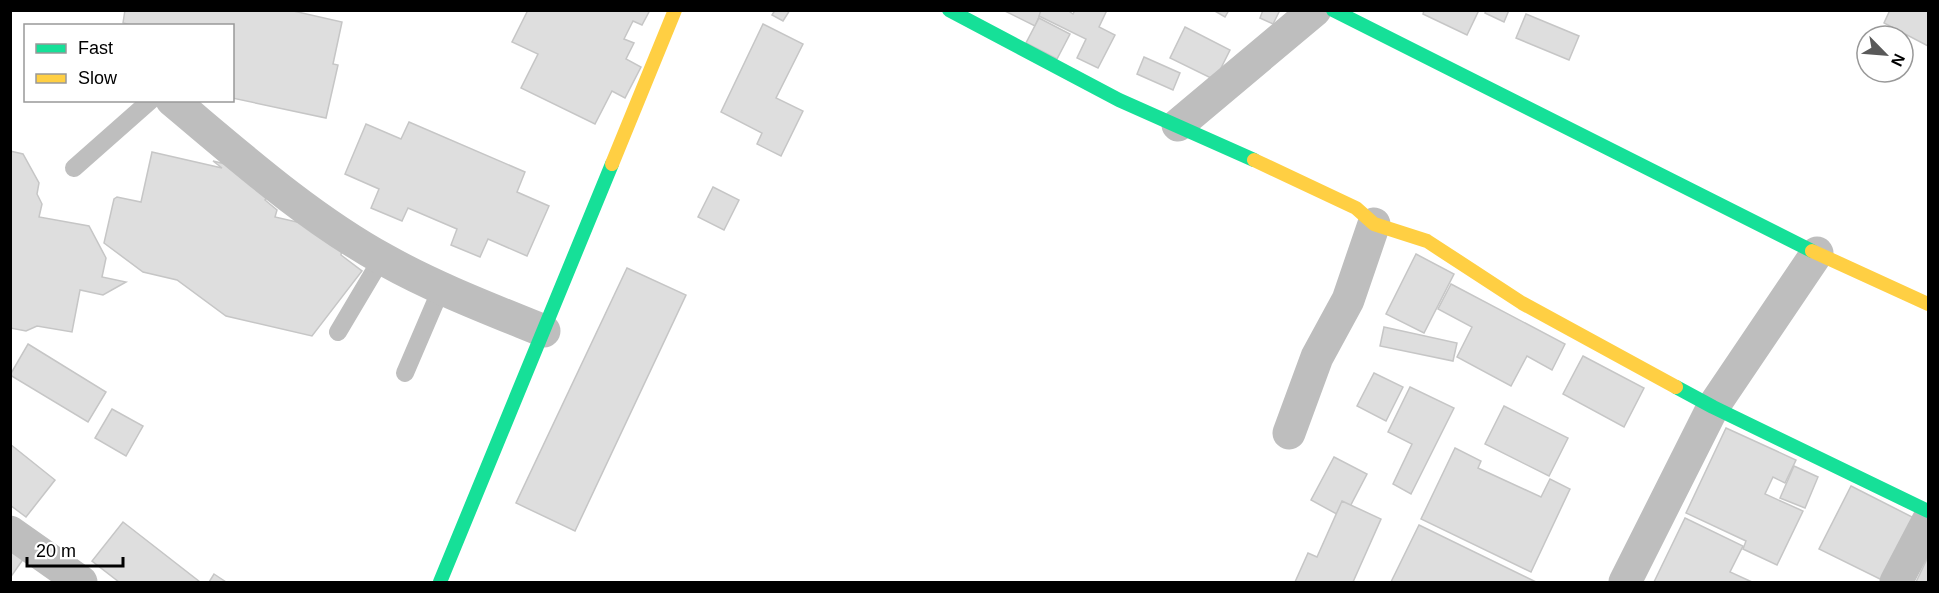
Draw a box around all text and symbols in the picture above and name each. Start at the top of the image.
legend [24,24,234,102]
north arrow [1855,24,1915,84]
text: Fast [78,38,113,58]
text: N [1888,51,1908,69]
text: Slow [78,68,118,88]
scale bar [27,530,123,568]
text: 20 m [36,541,76,561]

